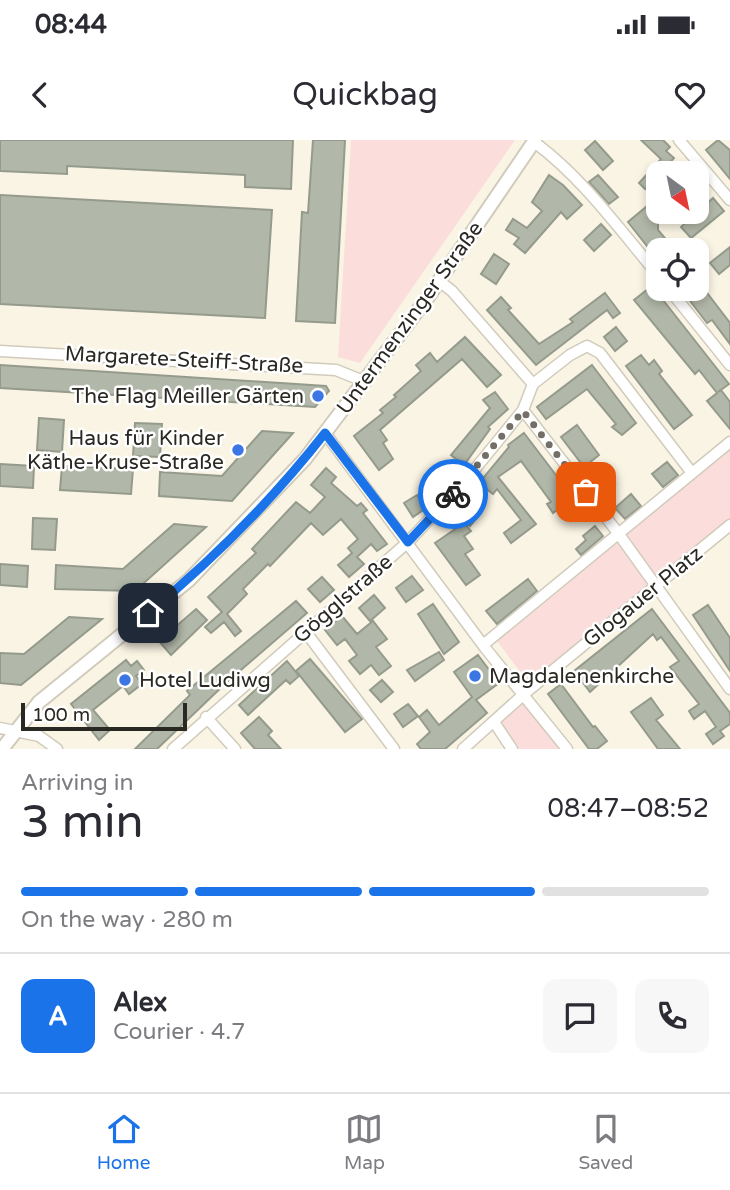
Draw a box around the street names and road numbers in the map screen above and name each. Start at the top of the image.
street label: Untermenzinger Straße [332,217,488,419]
street label: Margarete-Steiff-Straße [64,341,304,379]
street label: Glogauer Platz [578,541,708,653]
street label: Gögglstraße [288,549,398,649]

